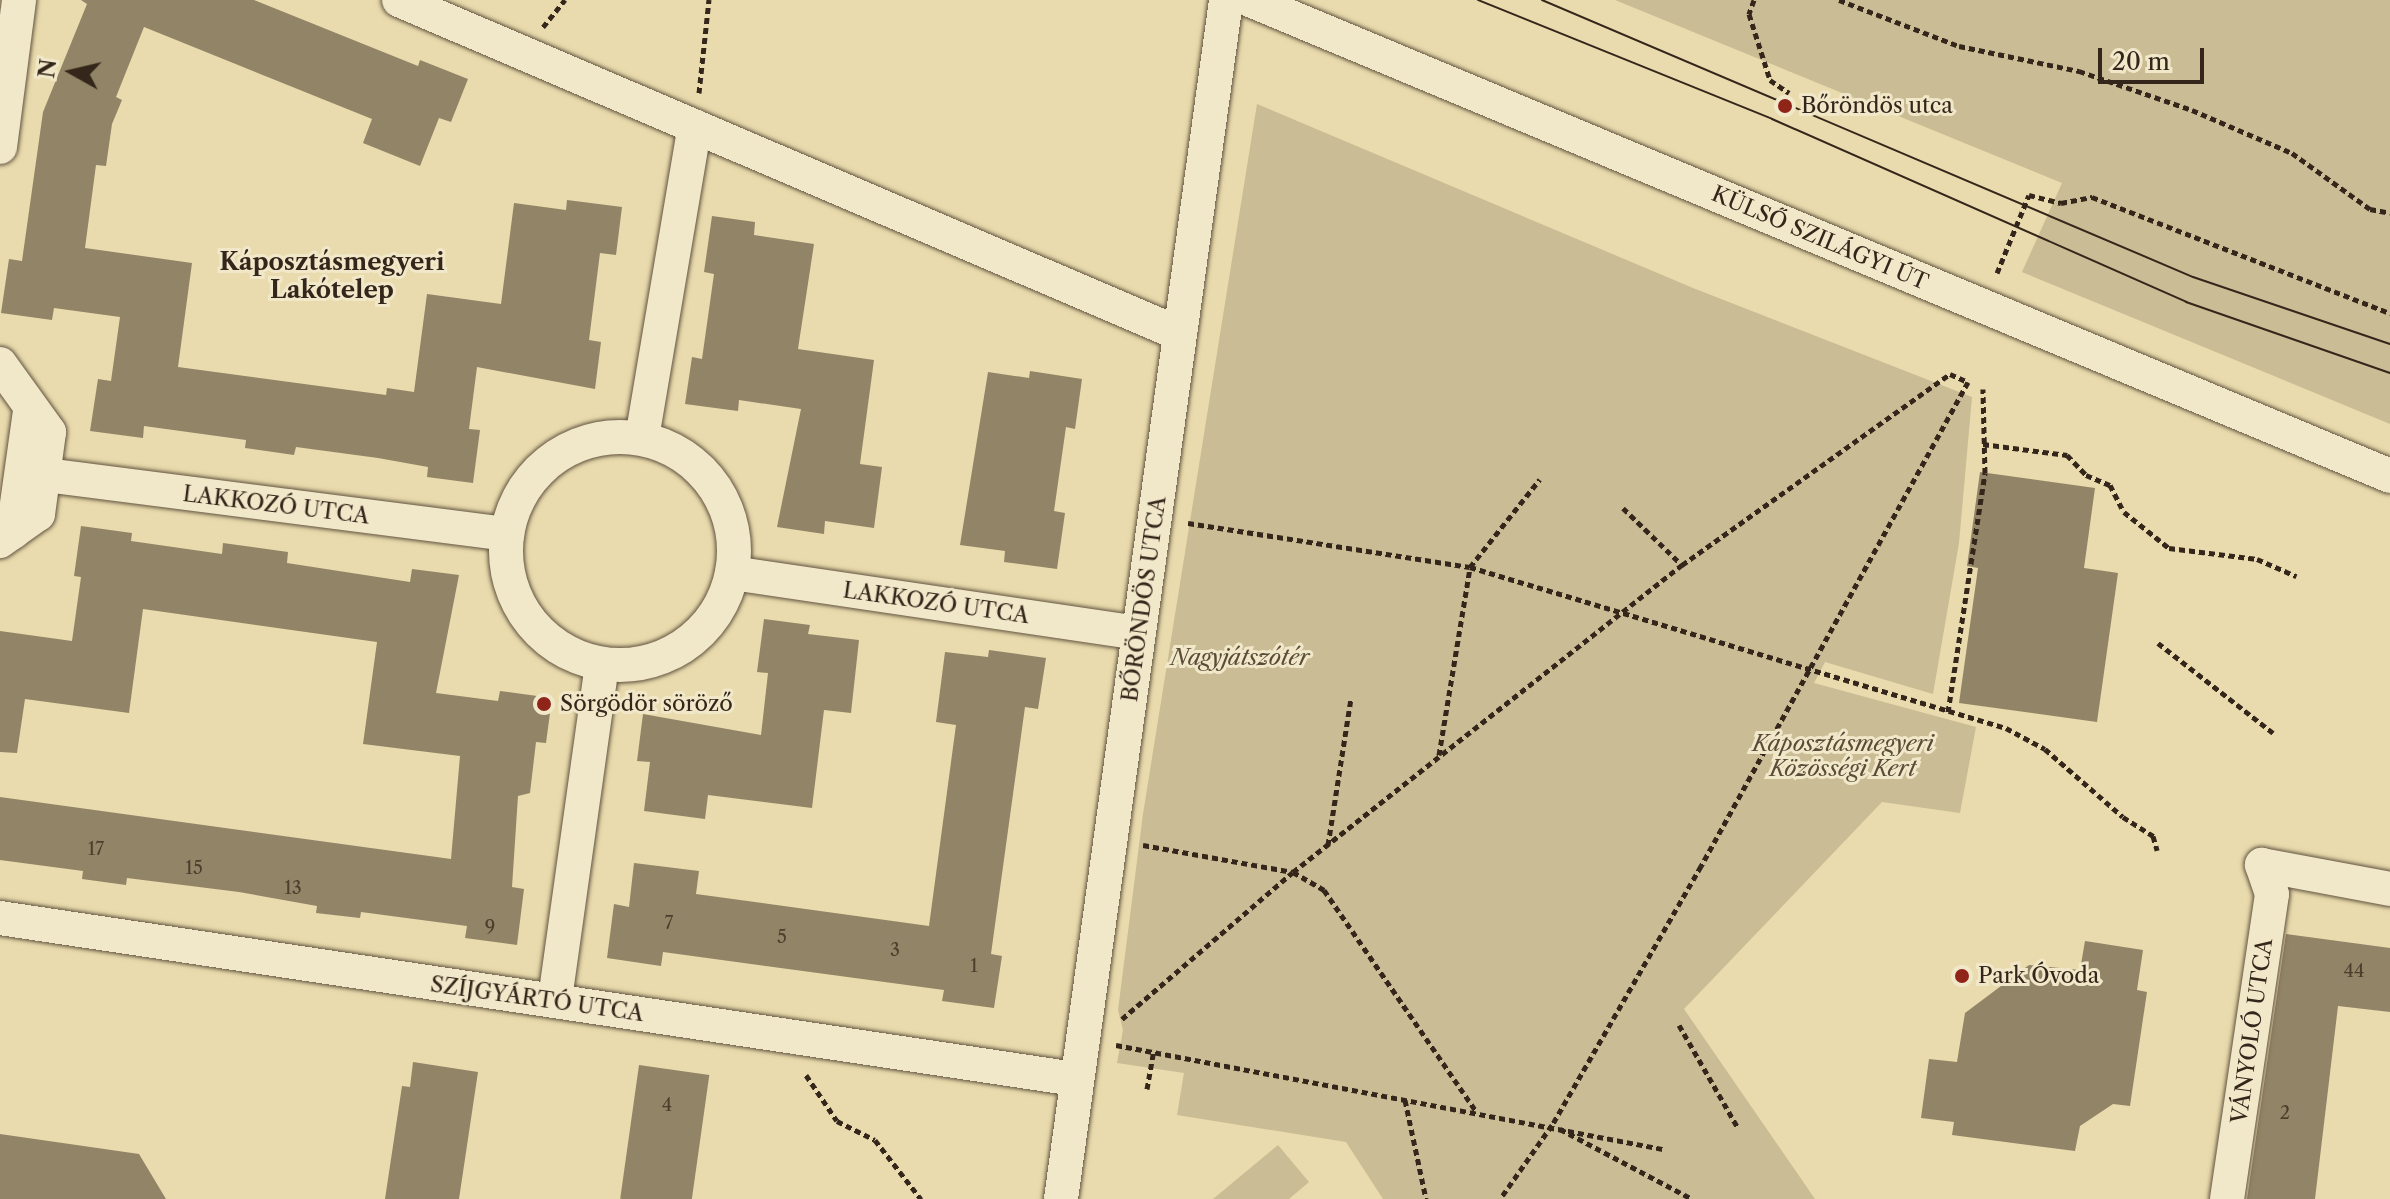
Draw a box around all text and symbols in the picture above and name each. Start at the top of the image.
north arrow [32,32,112,112]
scale bar [2102,32,2208,82]
text: 20 m [2112,47,2170,76]
text: N [33,57,62,80]
place label: Bőröndös utca [1801,93,1953,119]
marker: Bőröndös utca [1776,97,1794,115]
street label: KÜLSŐ SZILÁGYI ÚT [1708,180,1932,296]
district label: Káposztásmegyeri Lakótelep [219,248,445,304]
street label: LAKKOZÓ UTCA [181,480,371,530]
street label: BŐRÖNDÖS UTCA [1116,494,1172,704]
street label: LAKKOZÓ UTCA [841,577,1031,629]
park label: Nagyjátszótér [1171,645,1309,671]
place label: Sörgödör söröző [560,691,733,717]
marker: Sörgödör söröző [535,695,553,713]
park label: Káposztásmegyeri Közösségi Kert [1752,730,1934,782]
house number: 17 [88,838,104,860]
house number: 15 [185,857,203,879]
house number: 13 [284,877,302,899]
house number: 7 [665,912,673,934]
house number: 9 [485,916,495,938]
house number: 5 [777,926,787,948]
street label: VÁNYOLÓ UTCA [2226,937,2278,1125]
house number: 3 [890,939,900,961]
house number: 1 [970,955,978,977]
house number: 44 [2344,960,2364,982]
place label: Park Óvoda [1978,963,2100,989]
marker: Park Óvoda [1953,967,1971,985]
street label: SZÍJGYÁRTÓ UTCA [429,971,645,1027]
house number: 4 [662,1094,672,1116]
house number: 2 [2280,1102,2290,1124]

